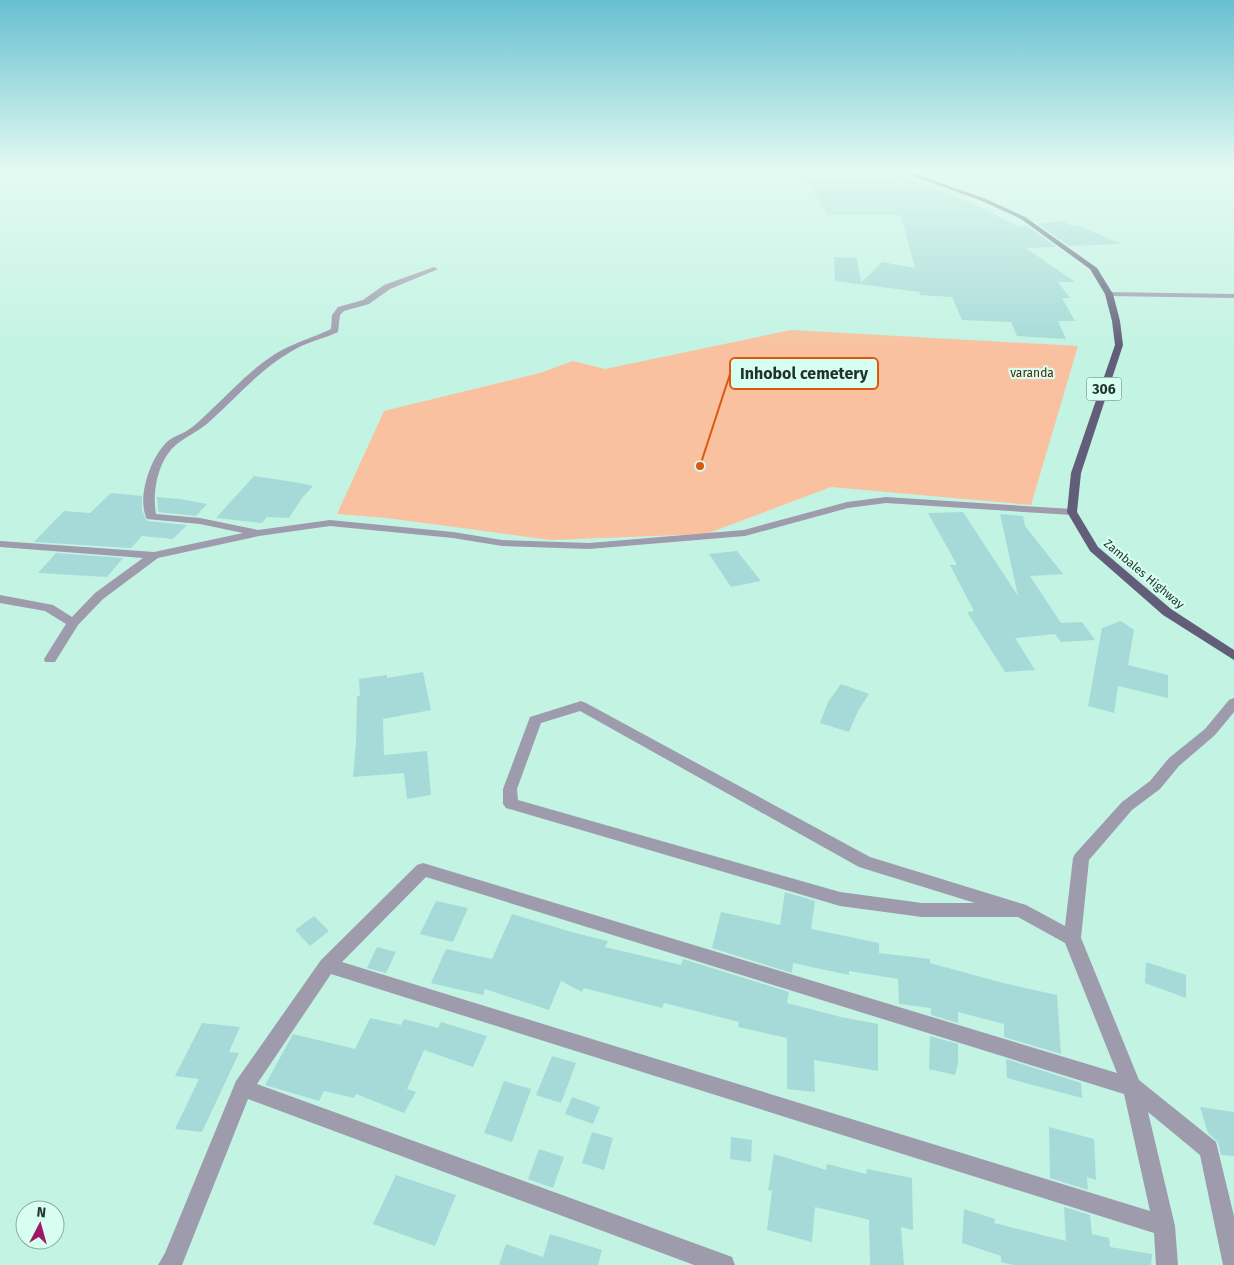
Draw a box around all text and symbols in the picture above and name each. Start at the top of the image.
callout: Inhobol cemetery [730,358,878,389]
text: Inhobol cemetery [740,364,869,383]
park label: varanda [1010,366,1054,380]
road number: 306 [1086,378,1122,400]
street label: Zambales Highway [1101,536,1187,612]
north arrow [15,1200,65,1250]
text: N [36,1204,47,1222]

